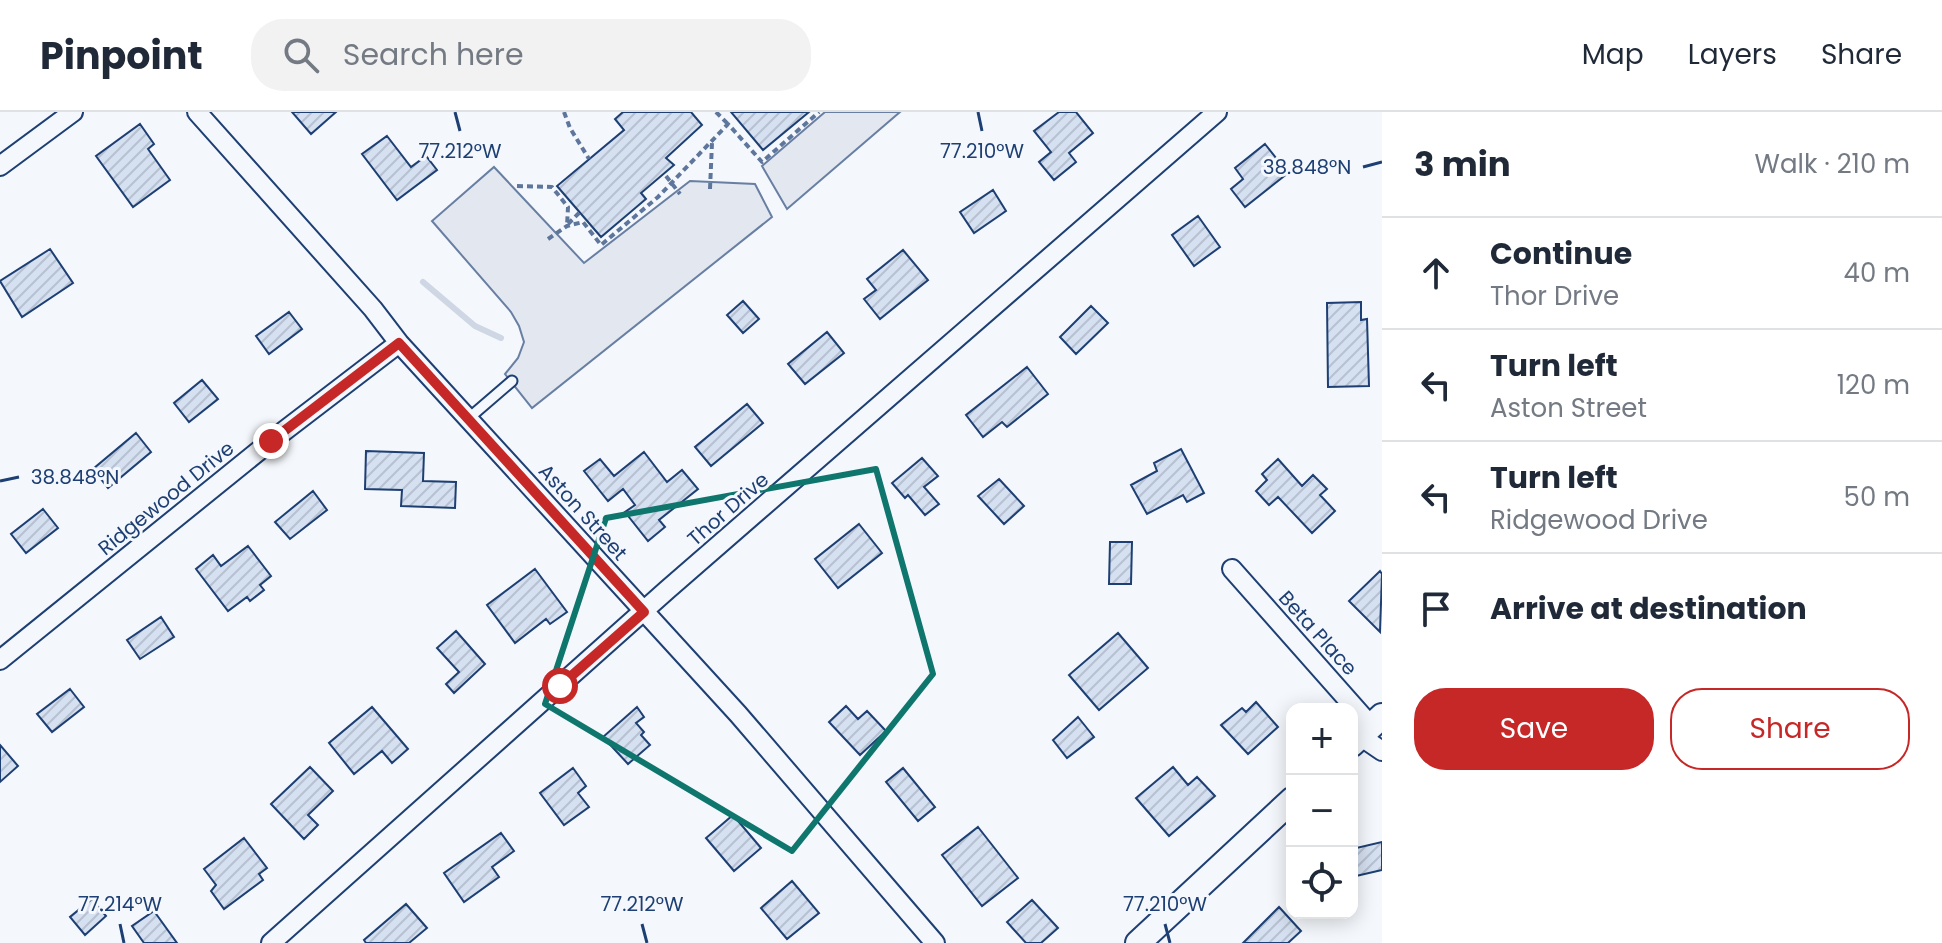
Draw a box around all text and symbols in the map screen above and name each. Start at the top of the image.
search box [251,19,811,91]
text: Pinpoint [40,29,203,82]
icon: search [279,33,323,77]
text: Search here [343,33,524,76]
text: Map [1582,35,1644,74]
text: Layers [1688,35,1777,74]
text: Share [1821,35,1902,74]
text: 77.212°W [418,137,502,165]
text: 77.210°W [940,137,1025,165]
text: 3 min [1414,140,1511,188]
text: Walk · 210 m [1755,146,1910,182]
text: 38.848°N [1263,153,1351,181]
text: Continue [1490,232,1632,275]
icon: ahead [1414,251,1458,295]
text: 40 m [1844,255,1910,291]
text: Thor Drive [1490,278,1619,314]
text: Turn left [1490,344,1618,387]
icon: left [1414,363,1458,407]
text: 120 m [1837,367,1910,403]
text: Aston Street [1490,390,1647,426]
route end [253,423,289,459]
street label: Ridgewood Drive [92,434,240,562]
text: Turn left [1490,456,1618,499]
street label: Aston Street [532,458,634,566]
text: 38.848°N [31,463,119,491]
street label: Thor Drive [681,466,775,552]
icon: left [1414,475,1458,519]
text: 50 m [1844,479,1910,515]
text: Ridgewood Drive [1490,502,1708,538]
street label: Beta Place [1272,584,1364,682]
icon: arrive [1414,587,1458,631]
text: Arrive at destination [1490,587,1807,630]
route start [542,668,578,704]
button: Save [1414,688,1654,770]
button: Share [1670,688,1910,770]
map controls [1286,703,1358,919]
button: + [1286,703,1358,775]
button: − [1286,775,1358,847]
button: locate [1286,847,1358,919]
text: 77.214°W [78,890,163,918]
text: 77.212°W [600,890,684,918]
text: 77.210°W [1123,890,1208,918]

